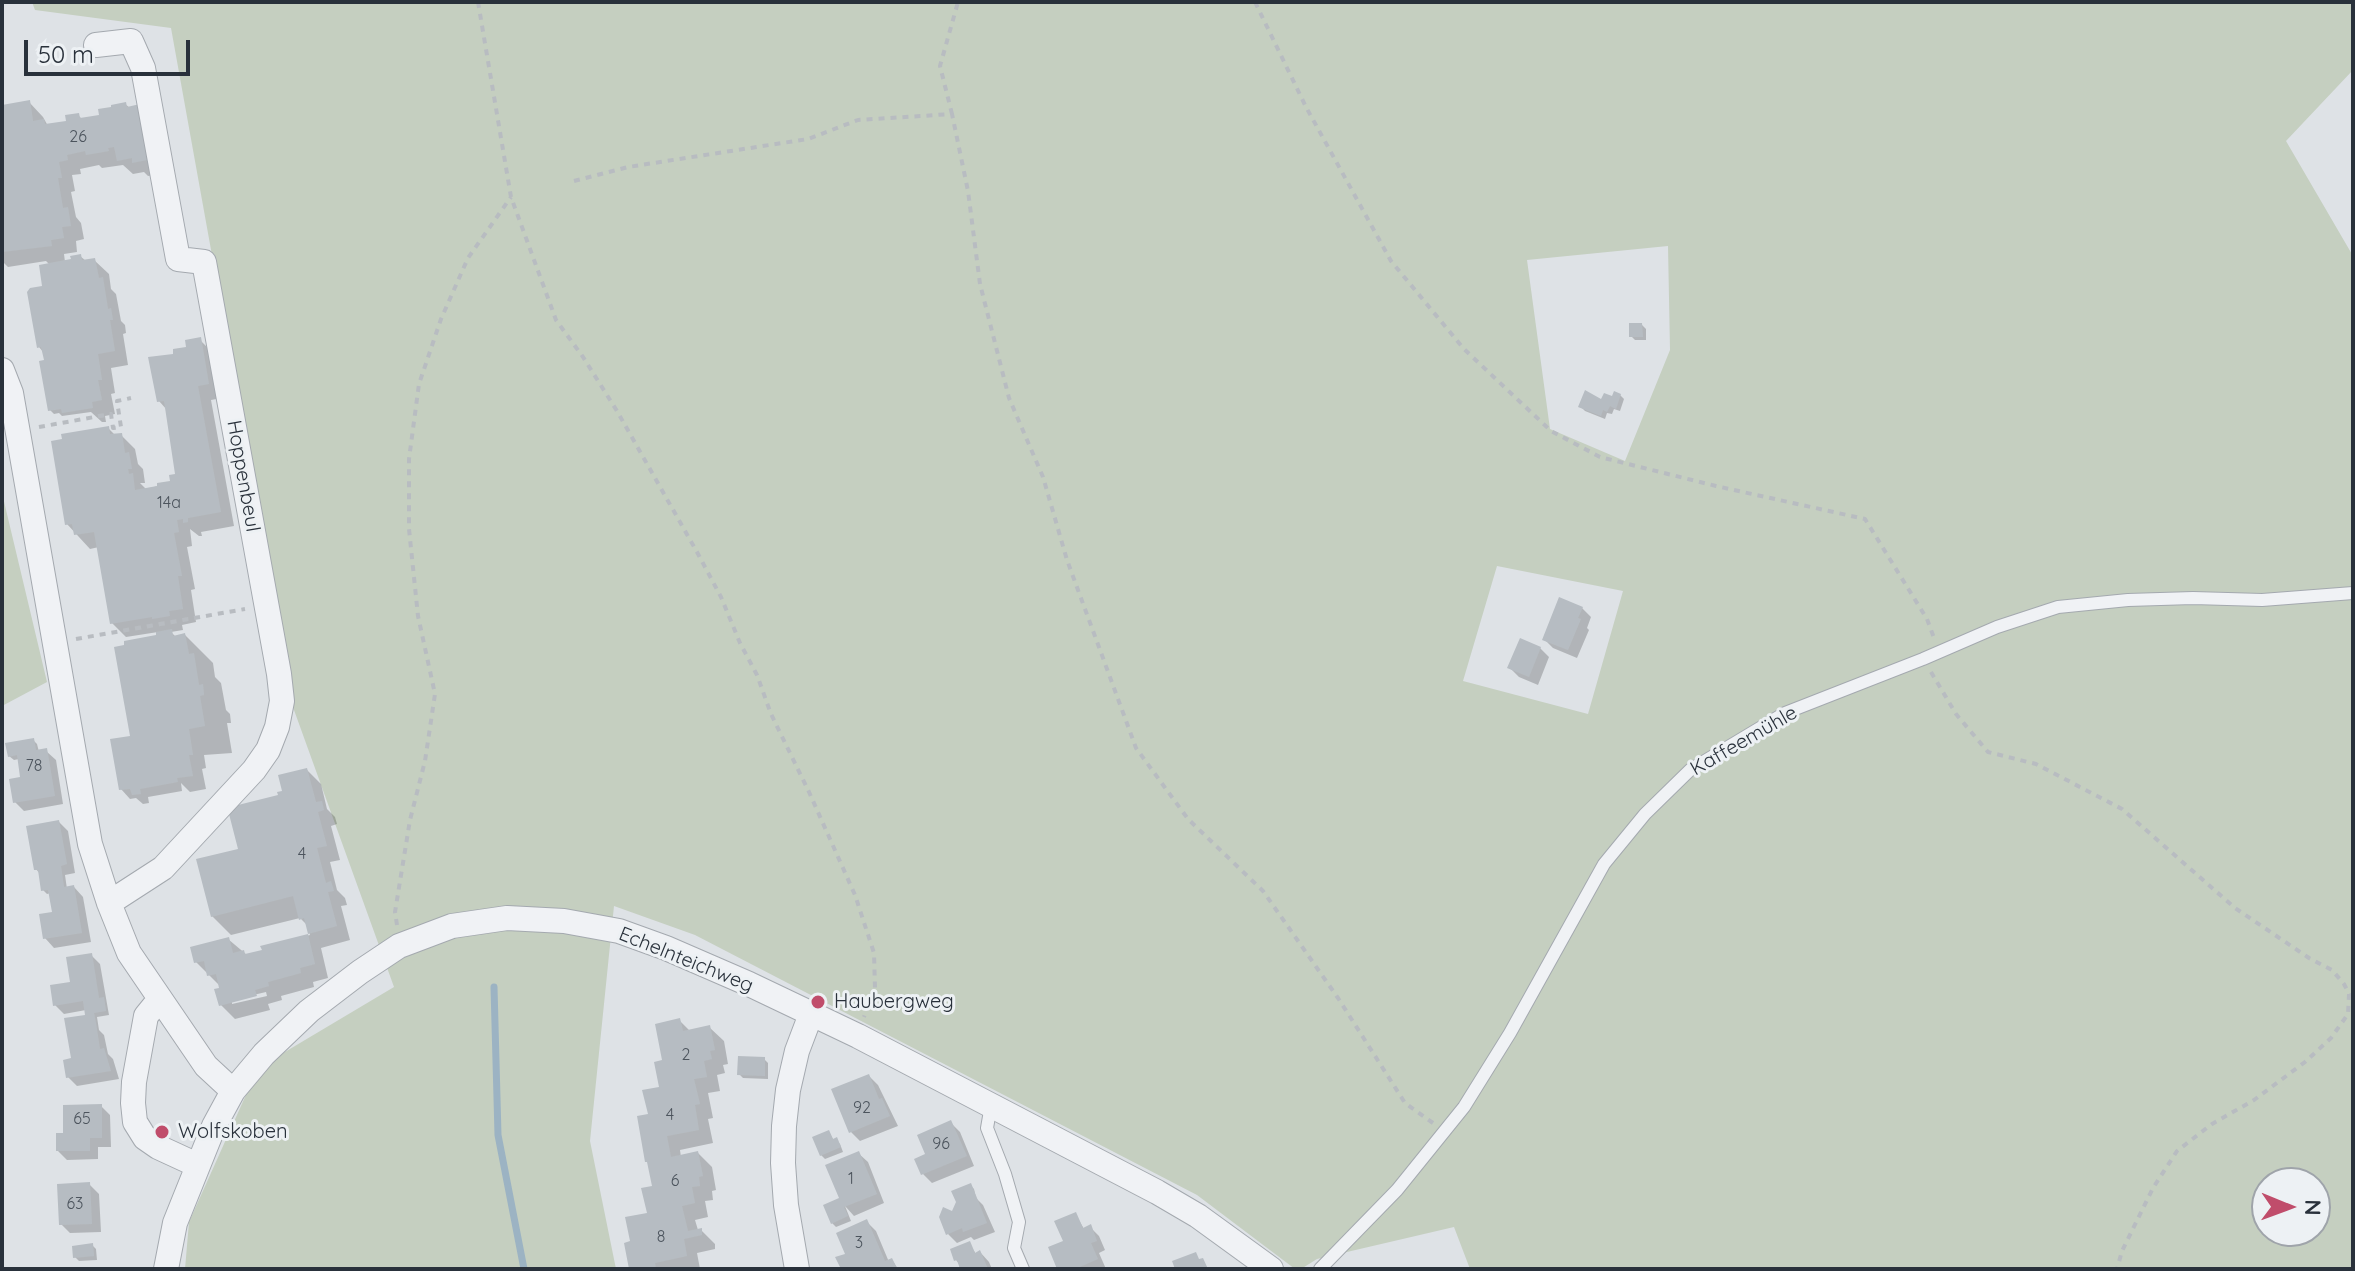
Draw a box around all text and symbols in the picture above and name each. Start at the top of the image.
scale bar [28,24,194,74]
text: 50 m [38,39,94,69]
house number: 26 [69,127,87,147]
street label: Hoppenbeul [221,418,265,534]
house number: 14a [157,493,181,513]
street label: Kaffeemühle [1686,701,1802,781]
house number: 78 [26,756,42,776]
house number: 4 [298,844,306,864]
street label: Echelnteichweg [615,922,757,998]
place label: Haubergweg [834,990,954,1014]
marker: Haubergweg [809,993,827,1011]
house number: 2 [682,1045,690,1065]
house number: 92 [853,1098,871,1118]
house number: 4 [666,1105,674,1125]
house number: 65 [73,1109,91,1129]
place label: Wolfskoben [178,1120,288,1144]
marker: Wolfskoben [153,1123,171,1141]
house number: 96 [932,1134,950,1154]
north arrow [2251,1167,2331,1247]
house number: 1 [848,1169,854,1189]
house number: 6 [671,1171,679,1191]
house number: 63 [67,1194,83,1214]
text: N [2299,1199,2327,1216]
house number: 8 [657,1227,665,1247]
house number: 3 [855,1233,863,1253]

